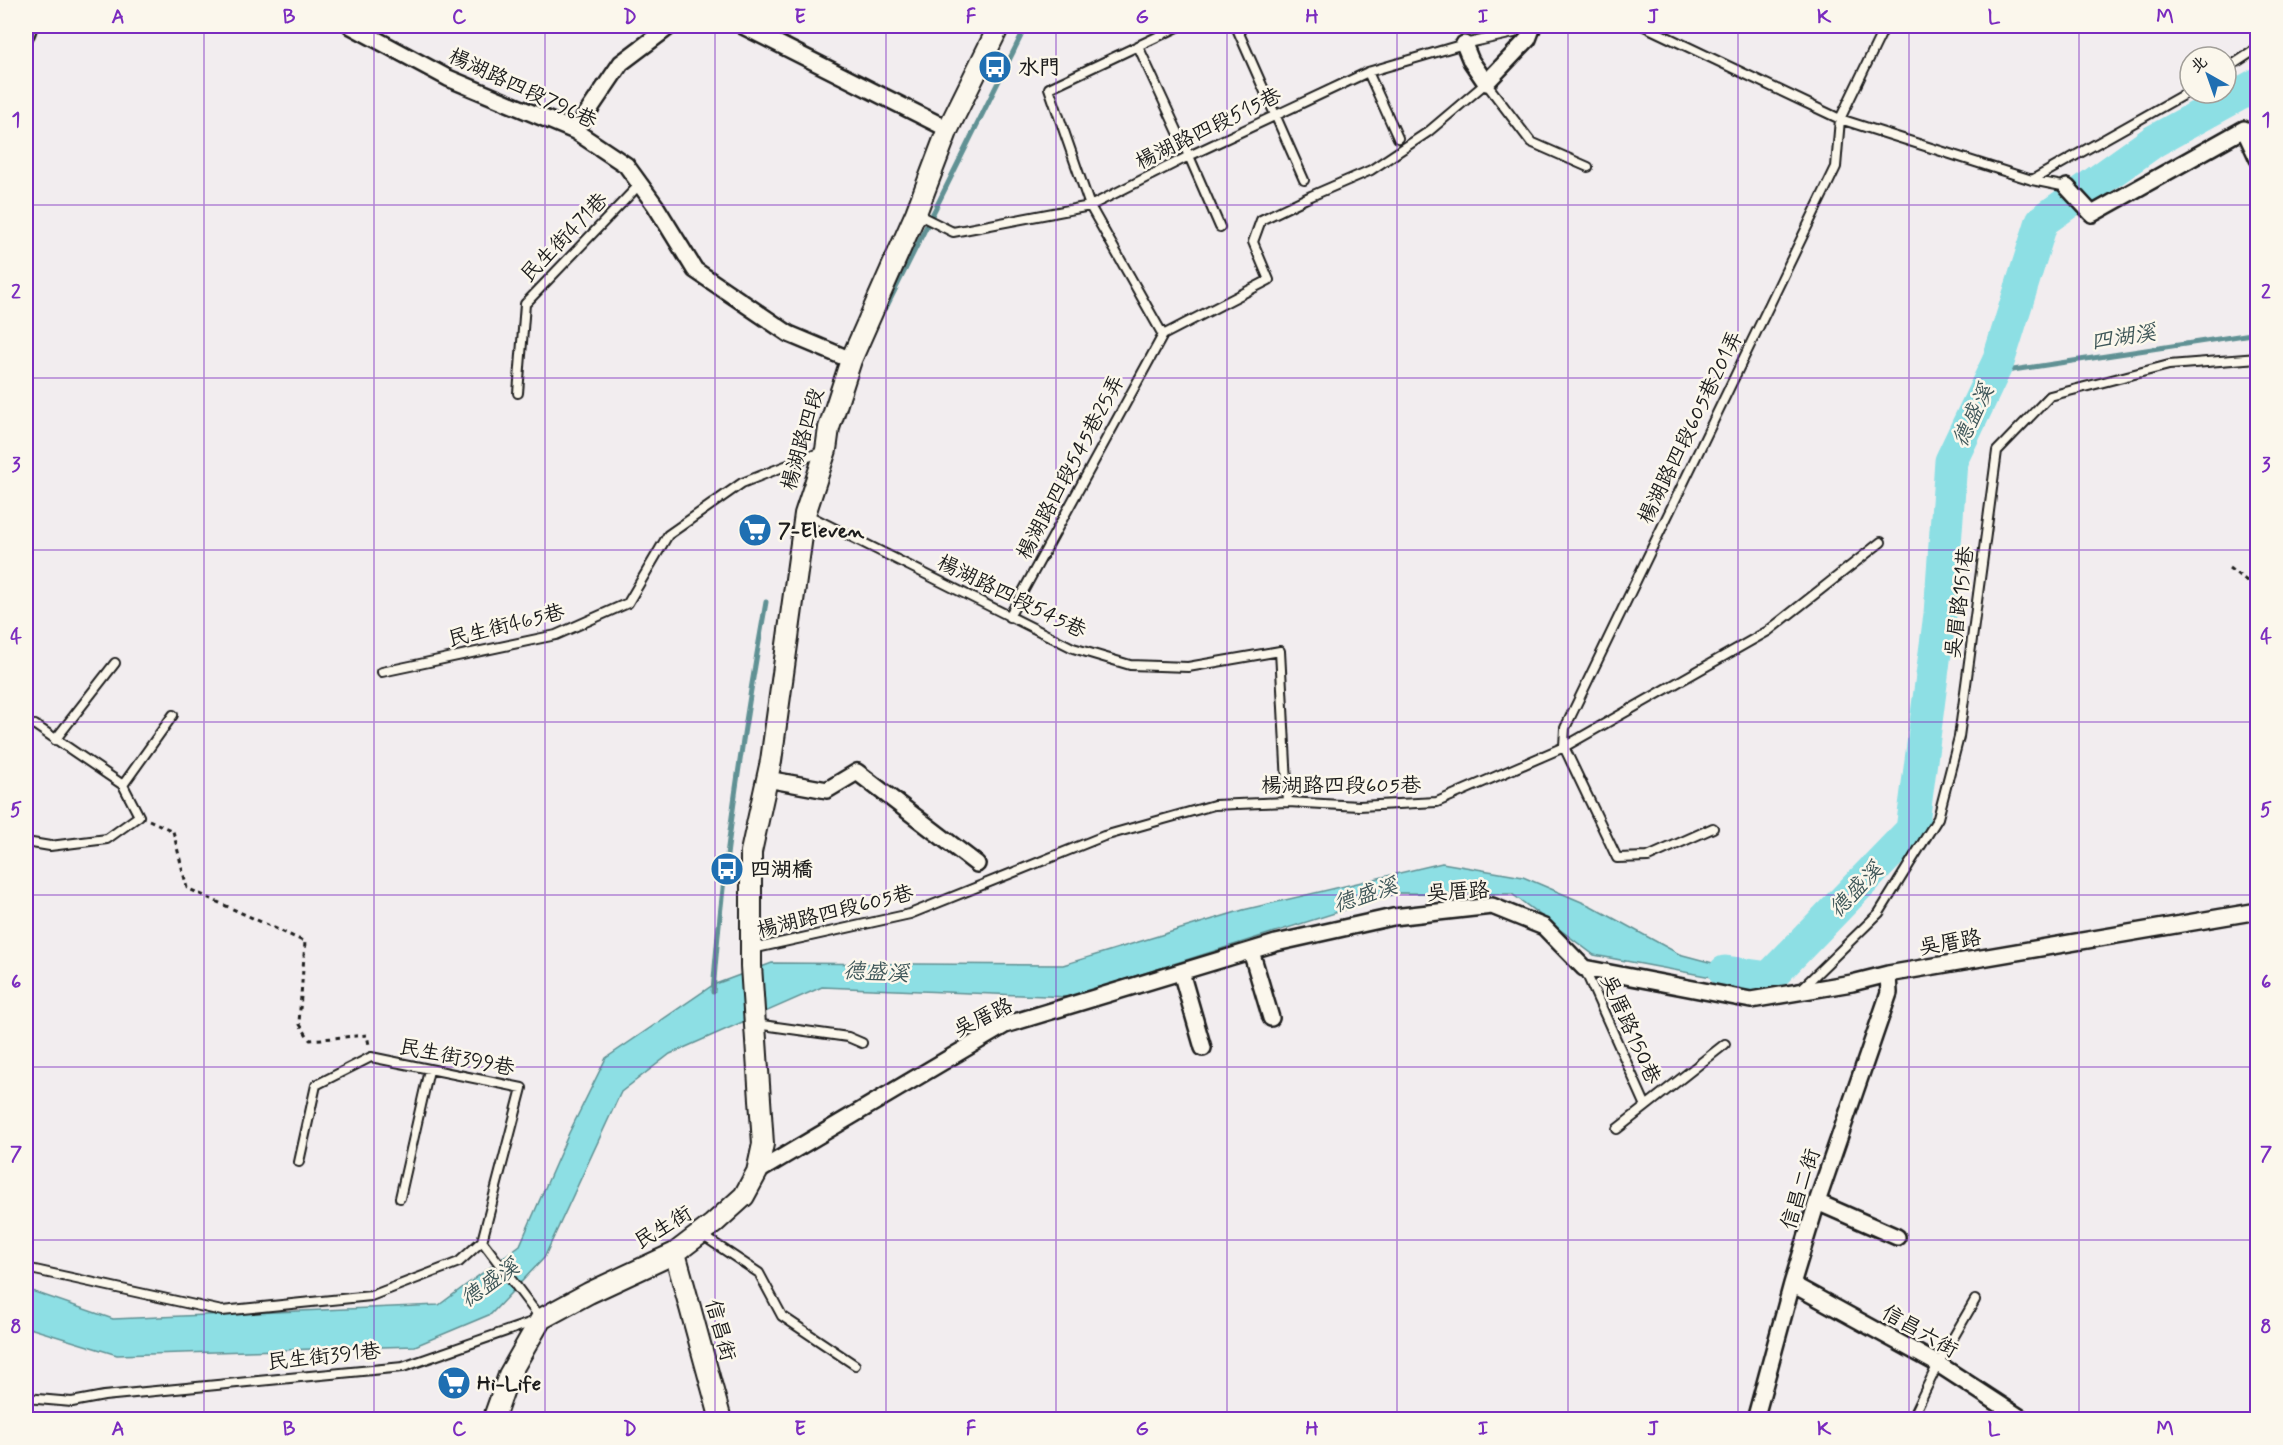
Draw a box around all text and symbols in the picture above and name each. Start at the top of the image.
text: A [111,4,125,31]
text: B [283,4,296,31]
text: C [452,4,467,31]
text: D [623,4,637,31]
text: E [794,4,806,31]
text: F [966,4,977,31]
text: G [1135,4,1149,31]
text: H [1305,4,1319,31]
text: I [1478,4,1488,31]
text: J [1647,4,1659,31]
text: K [1817,4,1832,31]
text: L [1988,4,2001,31]
text: M [2156,4,2174,31]
street label: 楊湖路四段796巷 [444,42,602,136]
north arrow [2178,45,2238,105]
bus stop icon: 水門 [977,49,1013,85]
text: 北 [2186,51,2212,78]
place label: 水門 [1018,54,1060,82]
street label: 楊湖路四段515巷 [1131,81,1286,176]
text: 1 [12,107,20,134]
text: 1 [2262,107,2270,134]
street label: 民生街471巷 [515,187,615,289]
text: 2 [11,279,21,306]
text: 2 [2261,279,2271,306]
water label: 四湖溪 [2089,319,2159,357]
street label: 楊湖路四段605巷201弄 [1632,326,1750,529]
street label: 楊湖路四段545巷25弄 [1010,370,1131,565]
water label: 德盛溪 [1947,379,2001,452]
street label: 楊湖路四段 [775,385,831,494]
text: 3 [11,452,21,479]
text: 3 [2261,452,2271,479]
supermarket icon: 7-Eleven [737,512,773,548]
place label: 7-Eleven [778,517,865,545]
street label: 吳眉路151巷 [1939,544,1981,660]
street label: 楊湖路四段545巷 [932,549,1091,645]
street label: 民生街465巷 [445,598,568,654]
text: 4 [10,624,22,651]
text: 4 [2260,624,2272,651]
street label: 楊湖路四段605巷 [1261,772,1421,800]
text: 5 [10,797,22,824]
text: 5 [2260,797,2272,824]
bus stop icon: 四湖橋 [709,851,745,887]
place label: 四湖橋 [750,856,813,884]
water label: 德盛溪 [1823,856,1890,924]
water label: 德盛溪 [1330,872,1402,919]
street label: 吳厝路 [1426,876,1490,908]
street label: 楊湖路四段605巷 [754,879,916,945]
street label: 吳厝路 [1917,924,1984,962]
water label: 德盛溪 [842,957,911,989]
text: 6 [11,969,21,996]
text: 6 [2261,969,2271,996]
street label: 吳厝路150巷 [1593,970,1667,1089]
street label: 吳厝路 [949,992,1018,1044]
street label: 民生街399巷 [397,1033,517,1083]
text: 7 [10,1141,22,1168]
text: 7 [2260,1141,2272,1168]
street label: 信昌二街 [1775,1145,1827,1234]
street label: 民生街 [629,1200,698,1256]
water label: 德盛溪 [455,1253,526,1314]
street label: 信昌街 [698,1296,742,1364]
street label: 信昌六街 [1876,1299,1963,1365]
text: 8 [10,1314,22,1341]
text: 8 [2260,1314,2272,1341]
street label: 民生街391巷 [266,1337,382,1377]
supermarket icon: Hi-Life [436,1365,472,1401]
place label: Hi-Life [477,1370,541,1398]
text: A [111,1416,125,1443]
text: B [283,1416,296,1443]
text: C [452,1416,467,1443]
text: D [623,1416,637,1443]
text: E [794,1416,806,1443]
text: F [966,1416,977,1443]
text: G [1135,1416,1149,1443]
text: H [1305,1416,1319,1443]
text: I [1478,1416,1488,1443]
text: J [1647,1416,1659,1443]
text: K [1817,1416,1832,1443]
text: L [1988,1416,2001,1443]
text: M [2156,1416,2174,1443]

